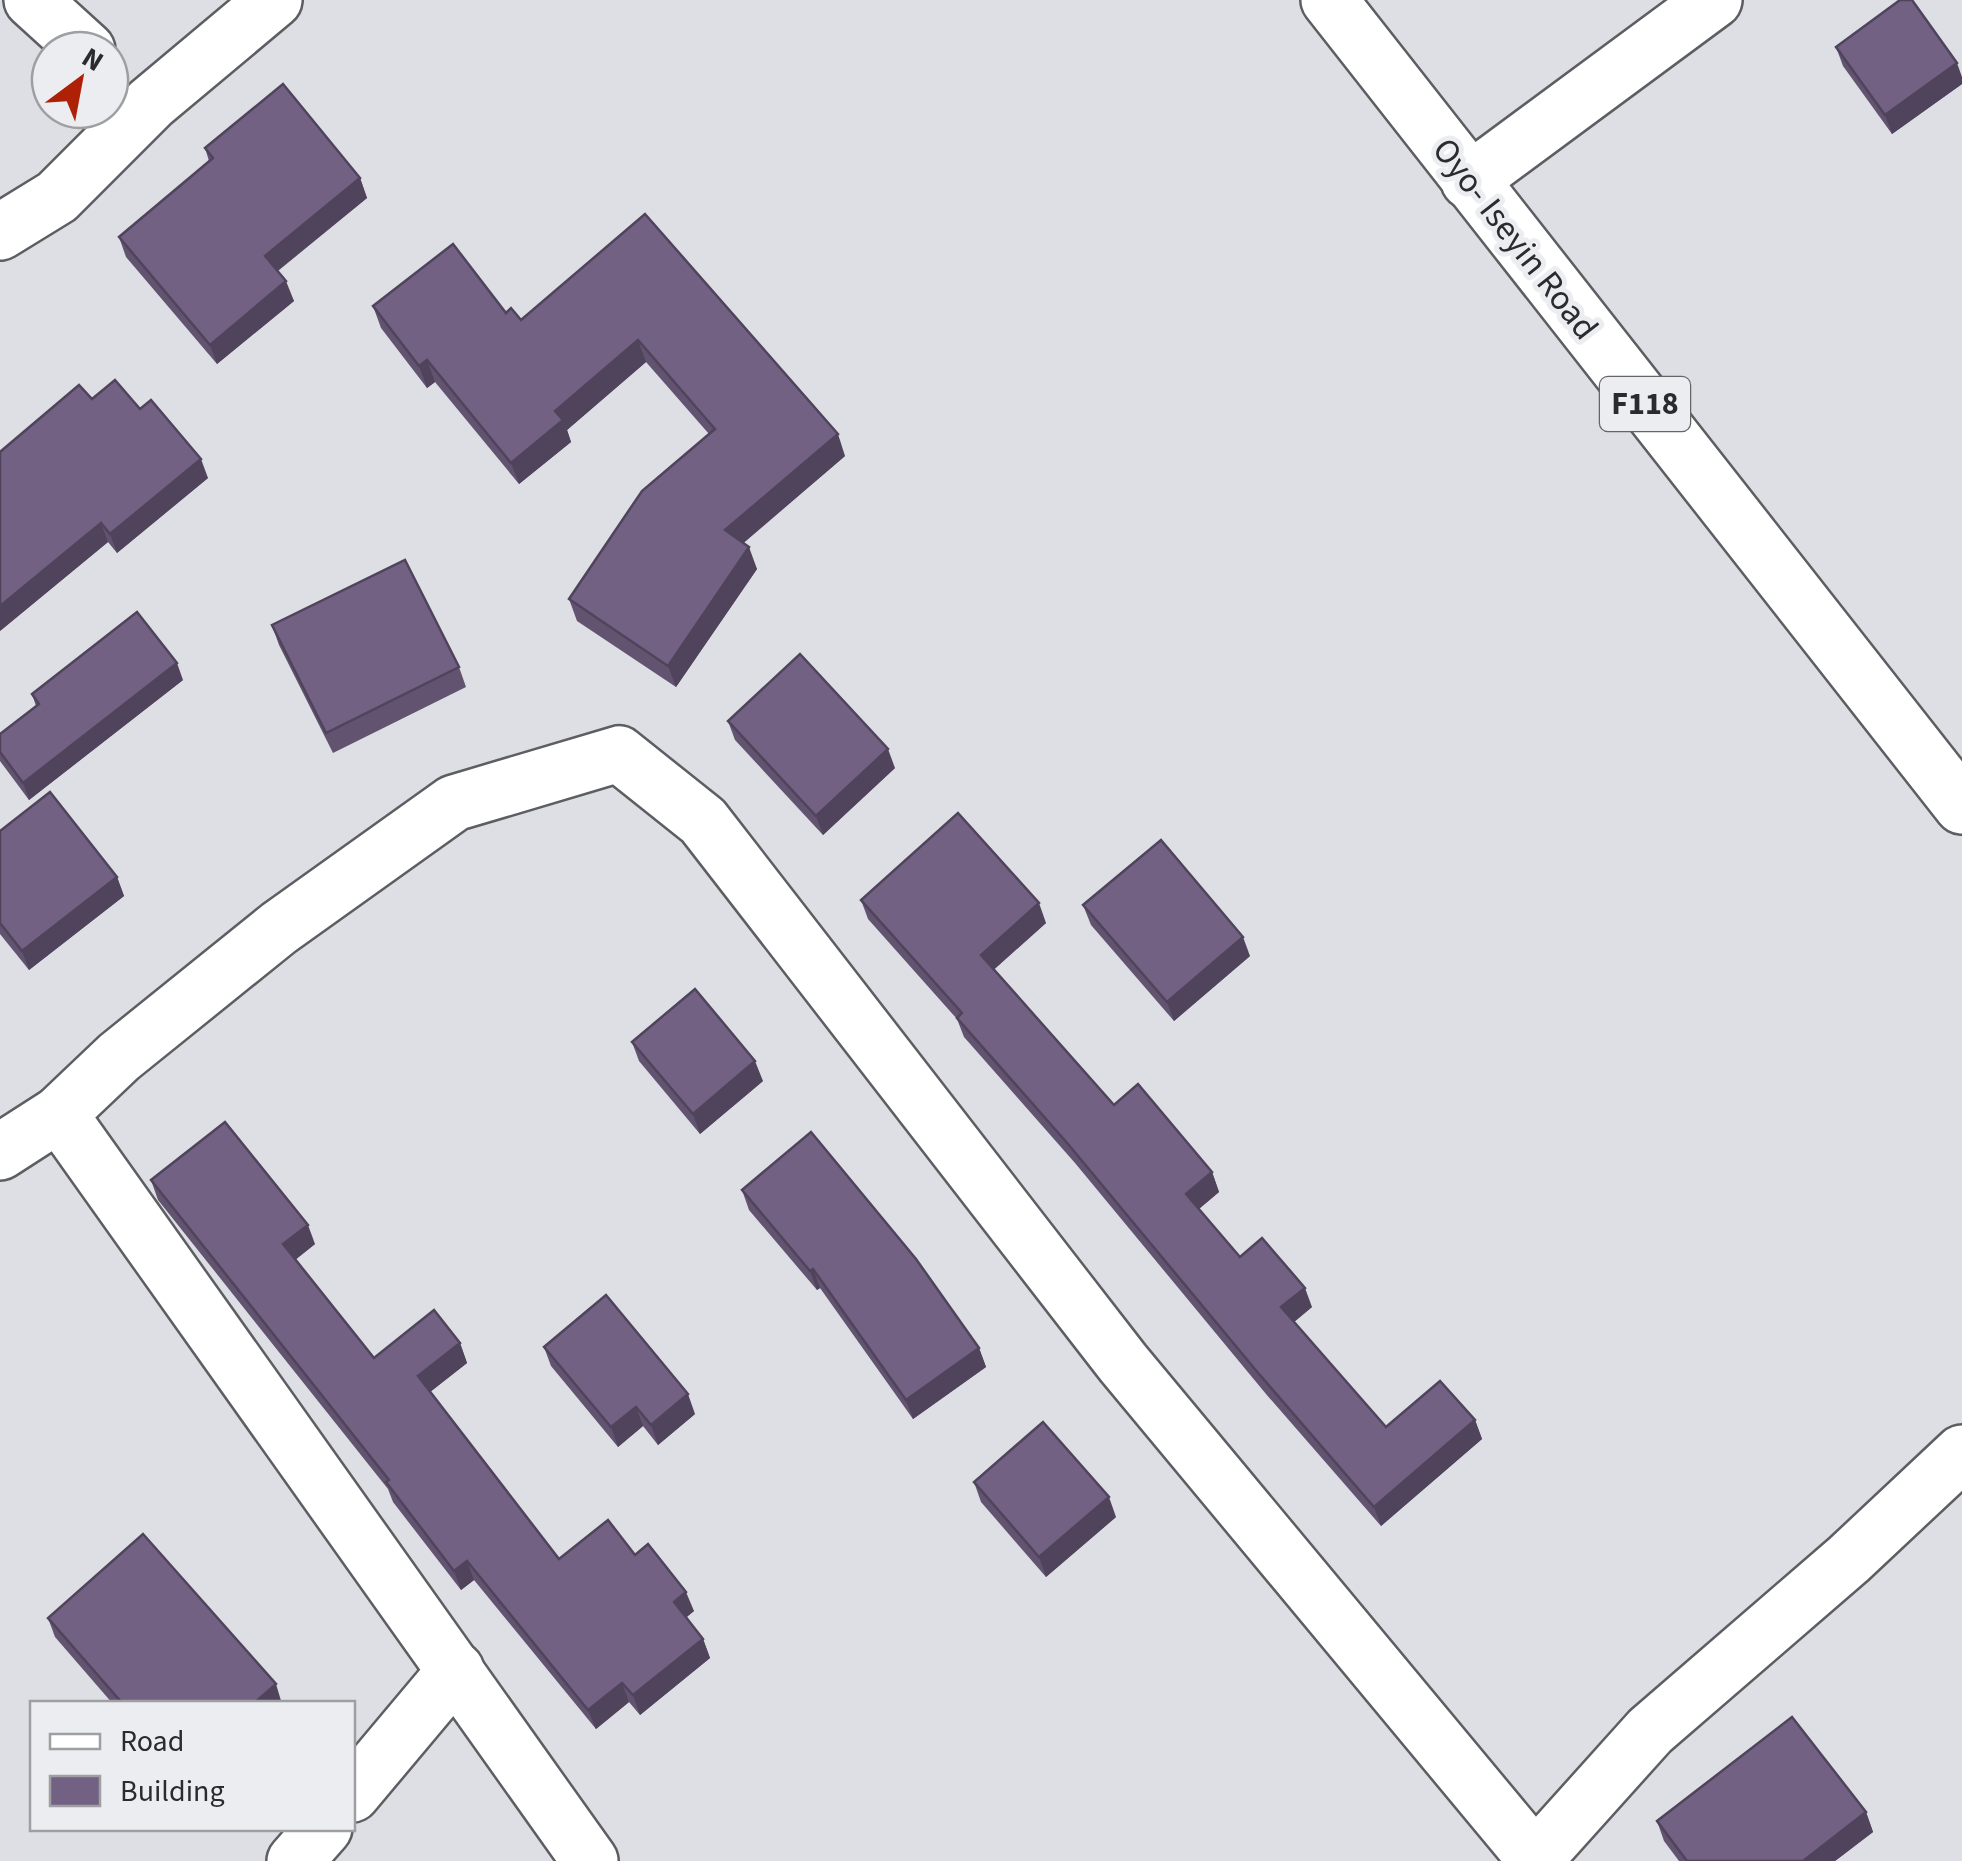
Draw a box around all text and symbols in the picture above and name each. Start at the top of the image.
north arrow [30,30,130,130]
text: N [74,38,111,82]
street label: Oyo- Iseyin Road [1420,127,1610,351]
road number: F118 [1600,377,1690,431]
legend [30,1701,355,1831]
text: Road [120,1720,184,1763]
text: Building [120,1770,225,1813]

